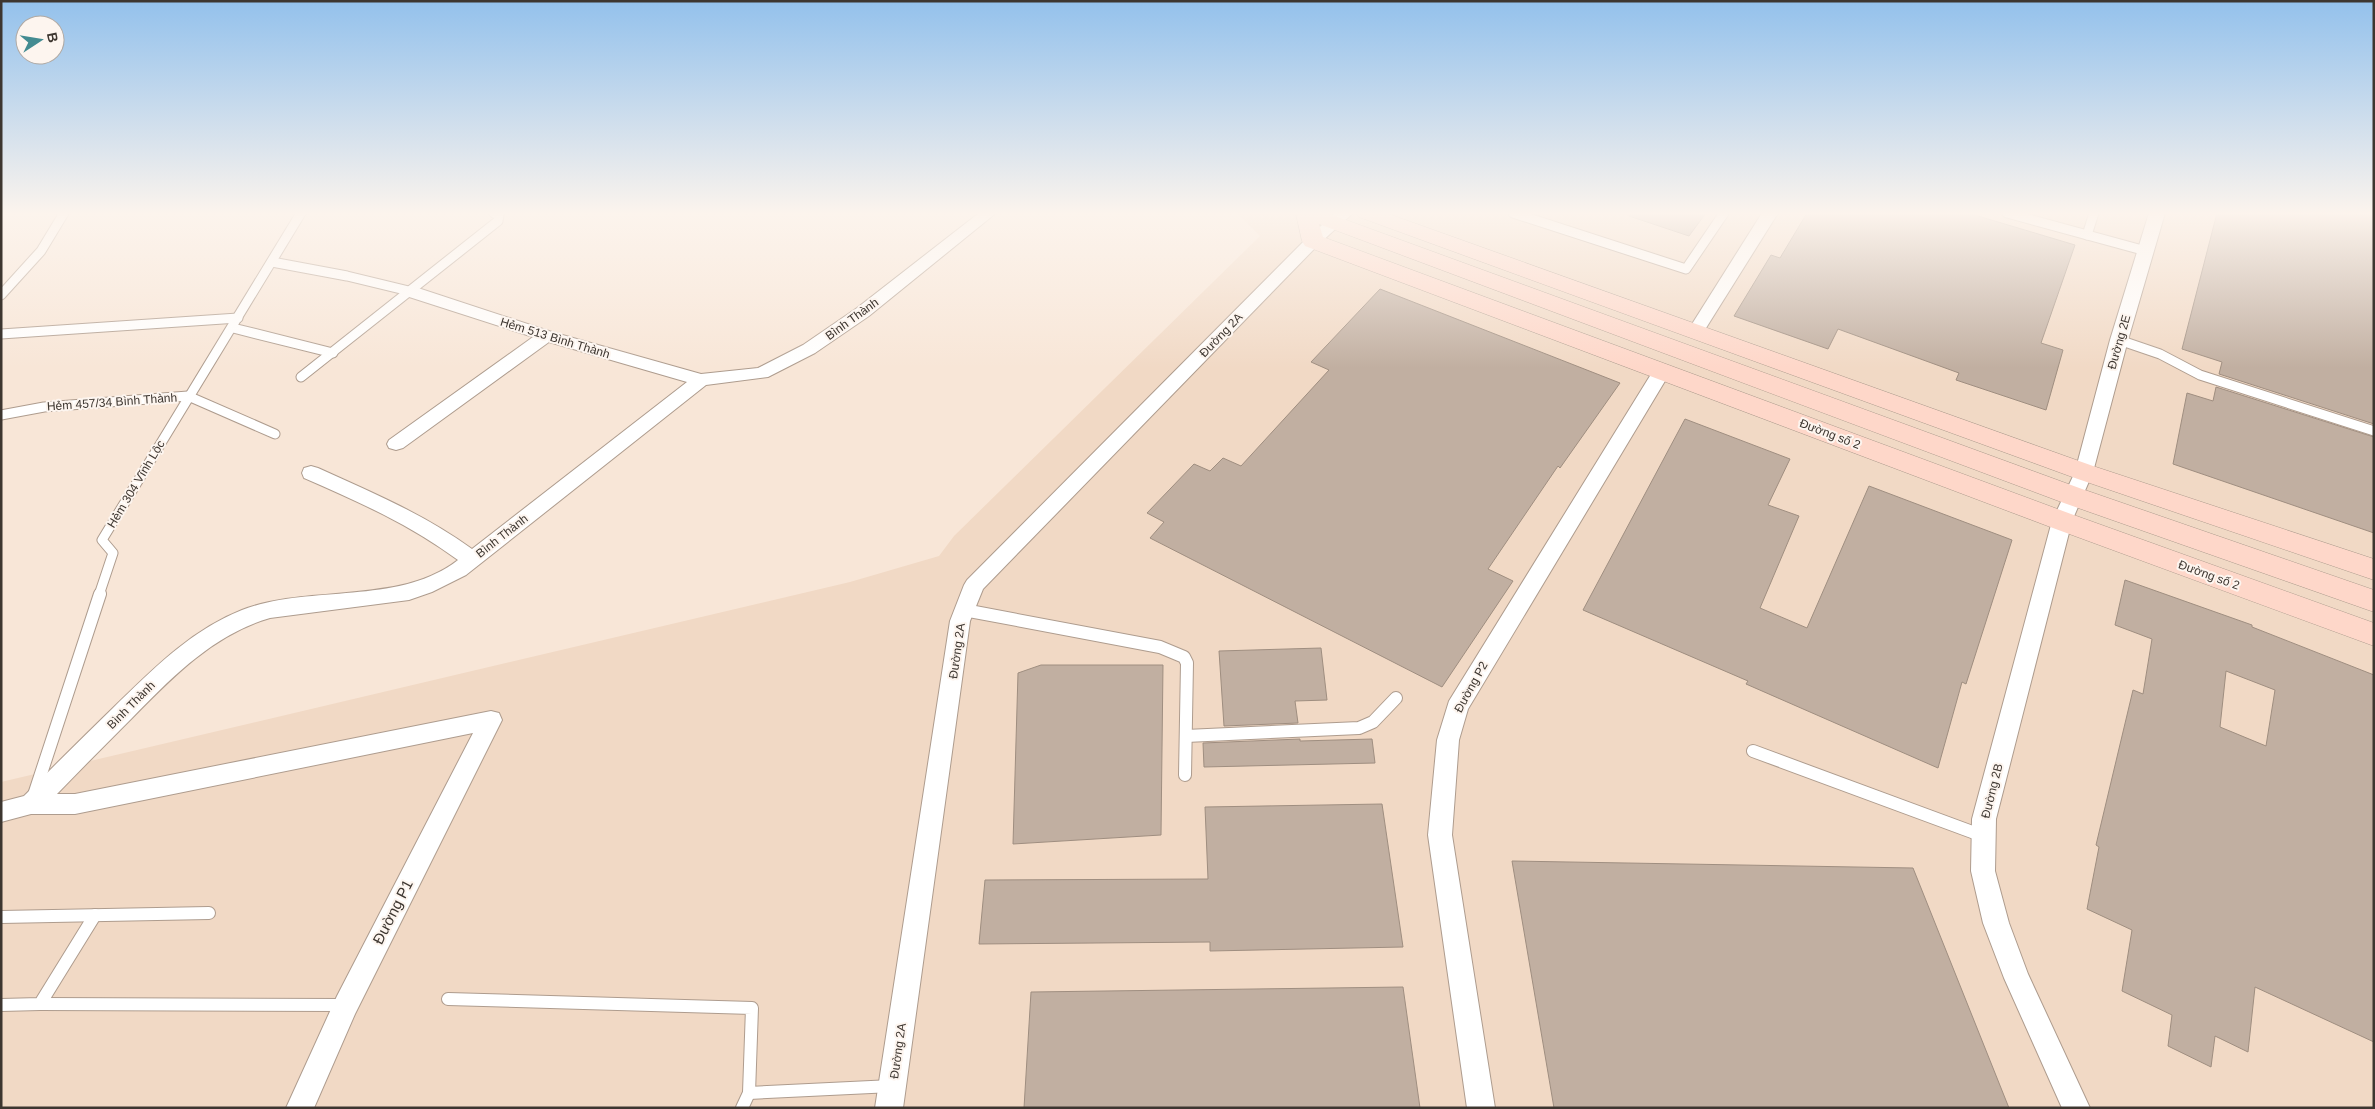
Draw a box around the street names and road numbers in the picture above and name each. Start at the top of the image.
street label: Bình Thành [823,295,881,343]
street label: Đường 2A [1197,310,1245,360]
street label: Đường 2E [2105,313,2133,371]
street label: Hẻm 513 Bình Thành [499,315,611,361]
street label: Hẻm 457/34 Bình Thành [46,390,178,414]
street label: Đường số 2 [1798,416,1863,452]
street label: Hẻm 304 Vĩnh Lộc [104,438,168,530]
street label: Bình Thành [473,511,531,561]
street label: Đường số 2 [2177,557,2242,593]
street label: Đường 2A [946,622,968,680]
street label: Đường P2 [1451,659,1491,715]
street label: Bình Thành [104,678,158,732]
street label: Đường 2B [1978,762,2006,820]
street label: Đường P1 [369,877,416,947]
street label: Đường 2A [887,1022,909,1080]

